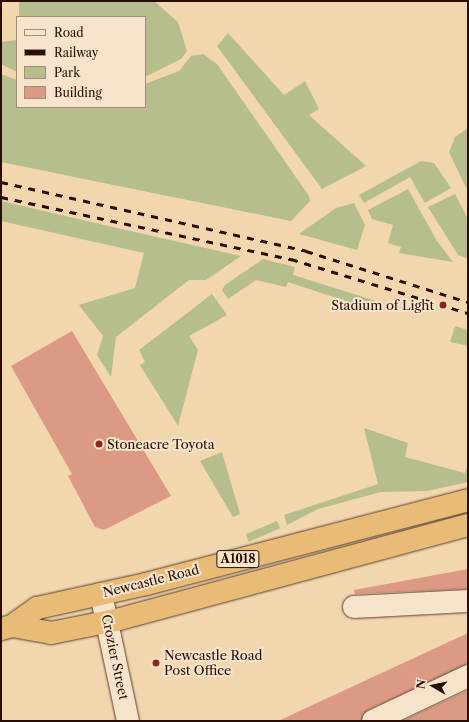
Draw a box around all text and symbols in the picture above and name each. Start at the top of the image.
legend [16,16,146,108]
text: Road [54,25,84,40]
text: Railway [54,45,99,60]
text: Park [54,65,80,80]
text: Building [54,85,102,100]
place label: Stadium of Light [331,297,434,313]
marker: Stadium of Light [437,299,449,311]
place label: Stoneacre Toyota [107,436,215,452]
marker: Stoneacre Toyota [94,439,104,449]
road number: A1018 [216,549,260,569]
street label: Newcastle Road [101,562,201,600]
street label: Crozier Street [98,613,132,701]
place label: Newcastle Road Post Office [164,648,263,679]
marker: Newcastle Road Post Office [151,658,161,668]
north arrow [413,666,453,706]
text: N [413,678,429,690]

